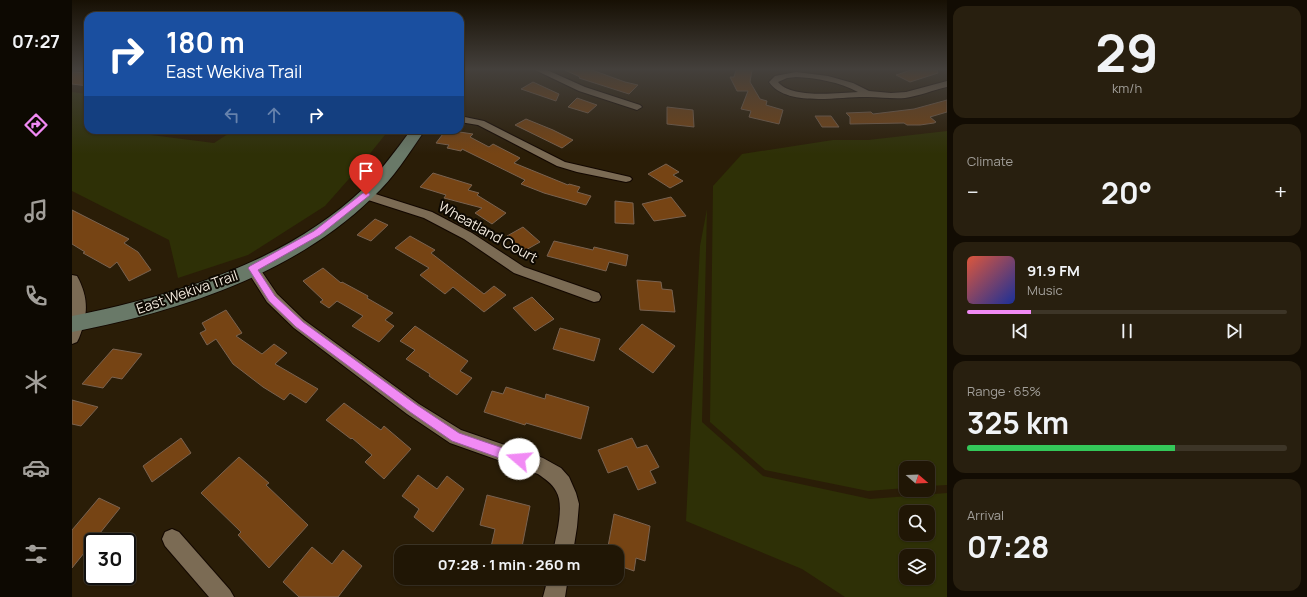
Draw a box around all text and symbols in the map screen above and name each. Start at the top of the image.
text: 29 [1095,17,1159,88]
text: 180 m [166,23,245,61]
icon: right [100,28,152,80]
text: 07:27 [12,29,60,53]
text: East Wekiva Trail [166,59,303,83]
text: km/h [1112,79,1142,97]
icon: left [221,104,243,126]
icon: ahead [263,104,285,126]
icon: right [305,104,327,126]
icon: directions [22,111,50,139]
text: Climate [967,152,1013,170]
pin [349,154,383,195]
icon: arrive [355,160,377,182]
text: 20° [1101,172,1152,213]
text: − [967,177,979,207]
text: + [1274,177,1287,207]
street label: Wheatland Court [435,196,542,267]
icon: music [22,197,50,225]
text: 91.9 FM [1027,260,1080,281]
street label: East Wekiva Trail [134,265,240,318]
text: Music [1027,281,1063,299]
icon: phone [22,282,50,310]
icon: previous [1009,320,1031,342]
icon: pause [1116,320,1138,342]
icon: next [1223,320,1245,342]
icon: climate [22,368,50,396]
text: Range · 65% [967,382,1041,400]
text: 325 km [967,402,1069,443]
position arrow [498,438,540,480]
icon: car [22,454,50,482]
north arrow [899,461,935,497]
map controls [899,461,935,585]
button: search [899,505,935,541]
text: Arrival [967,506,1004,524]
text: 07:28 [967,526,1049,567]
speed limit sign: 30 [84,533,136,585]
icon: filters [22,540,50,568]
button: layers [899,549,935,585]
text: 07:28 · 1 min · 260 m [438,554,580,575]

